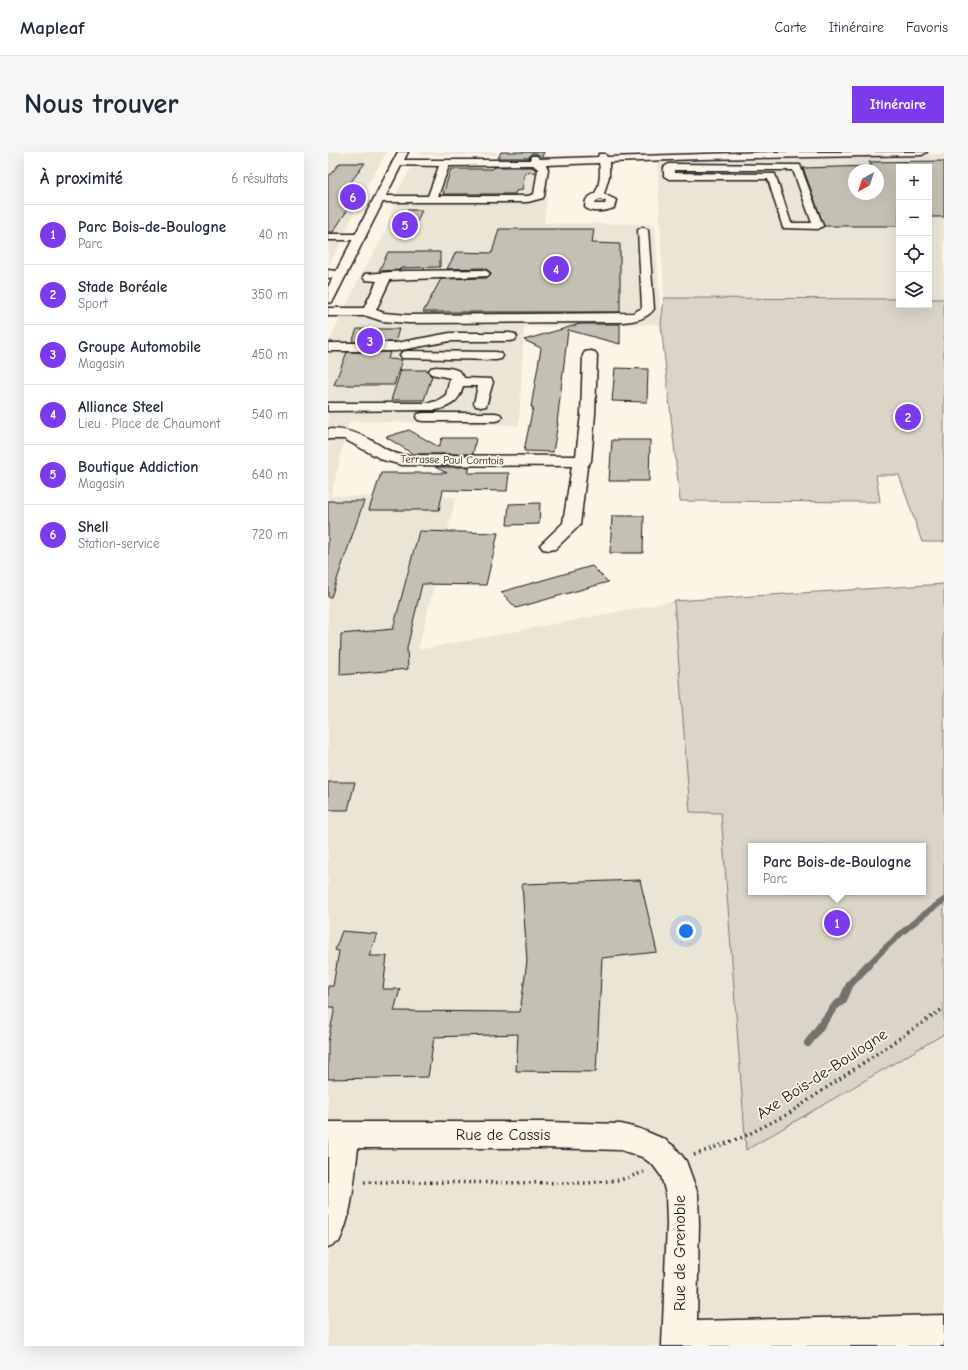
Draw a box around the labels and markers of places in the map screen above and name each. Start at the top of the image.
pin: 6 [340,182,366,212]
pin: 5 [392,210,418,240]
pin: 4 [543,254,569,284]
pin: 3 [357,326,383,356]
pin: 2 [895,402,921,432]
pin: 1 [824,908,850,938]

